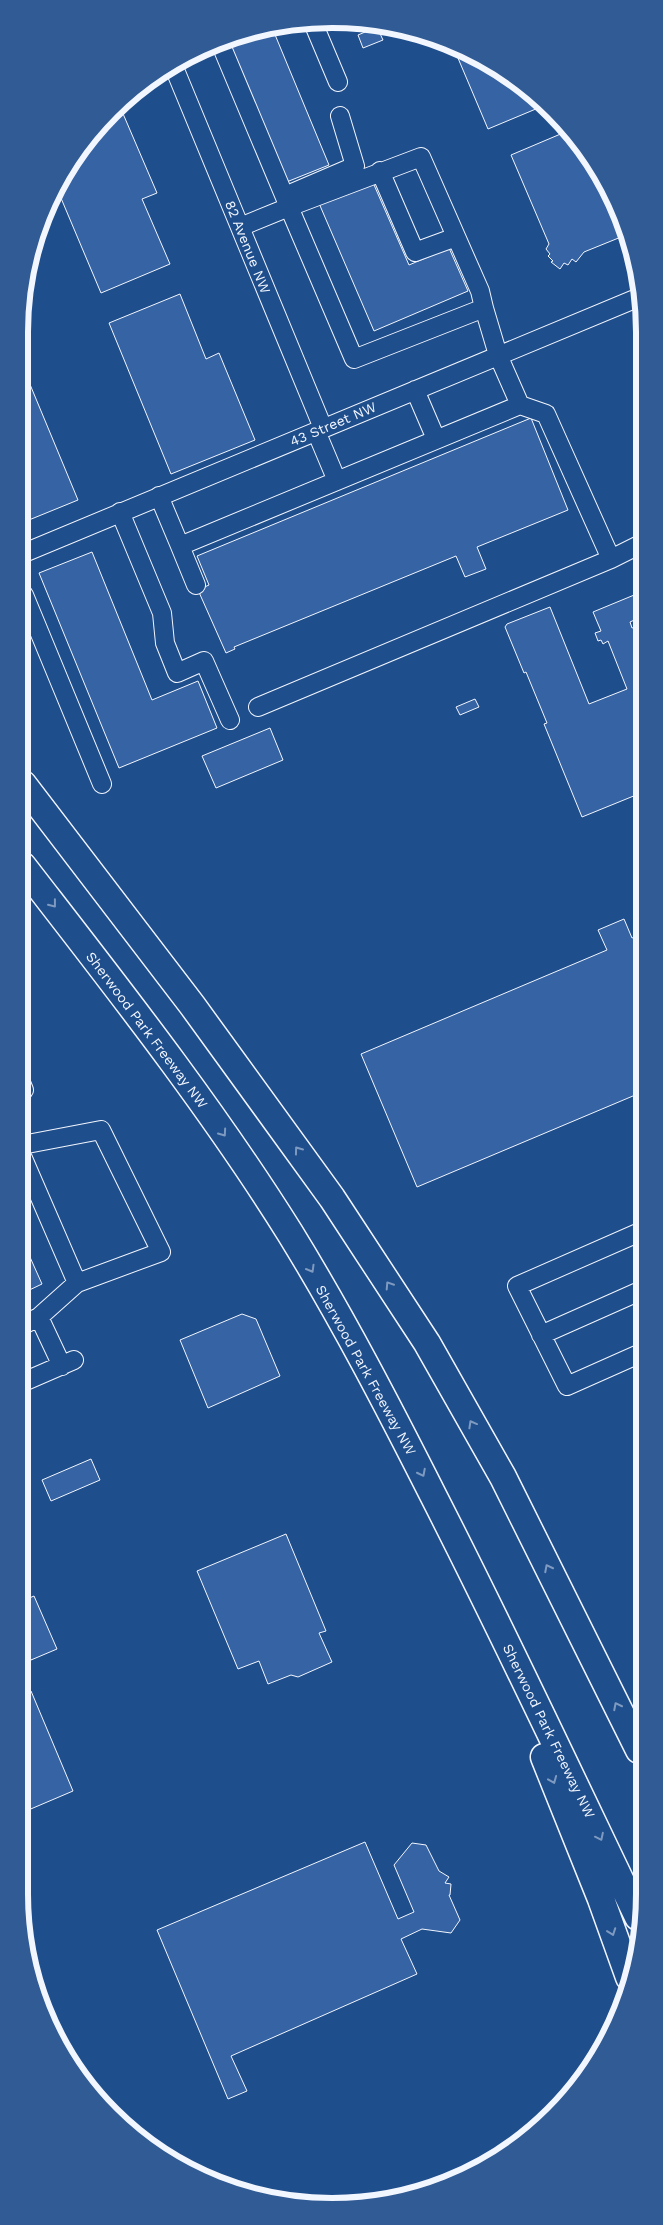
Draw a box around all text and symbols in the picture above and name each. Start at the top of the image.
street label: 82 Avenue NW [222,198,274,296]
street label: 43 Street NW [287,399,379,449]
one-way arrow [47,898,55,907]
street label: Sherwood Park Freeway NW [83,949,211,1111]
one-way arrow [217,1127,226,1136]
one-way arrow [295,1146,304,1156]
one-way arrow [304,1264,314,1273]
one-way arrow [386,1281,395,1291]
street label: Sherwood Park Freeway NW [313,1282,419,1458]
one-way arrow [469,1420,479,1429]
one-way arrow [416,1468,426,1477]
one-way arrow [544,1564,554,1573]
street label: Sherwood Park Freeway NW [500,1641,598,1821]
one-way arrow [613,1702,623,1711]
one-way arrow [547,1775,558,1784]
one-way arrow [594,1831,604,1840]
one-way arrow [606,1927,616,1935]

